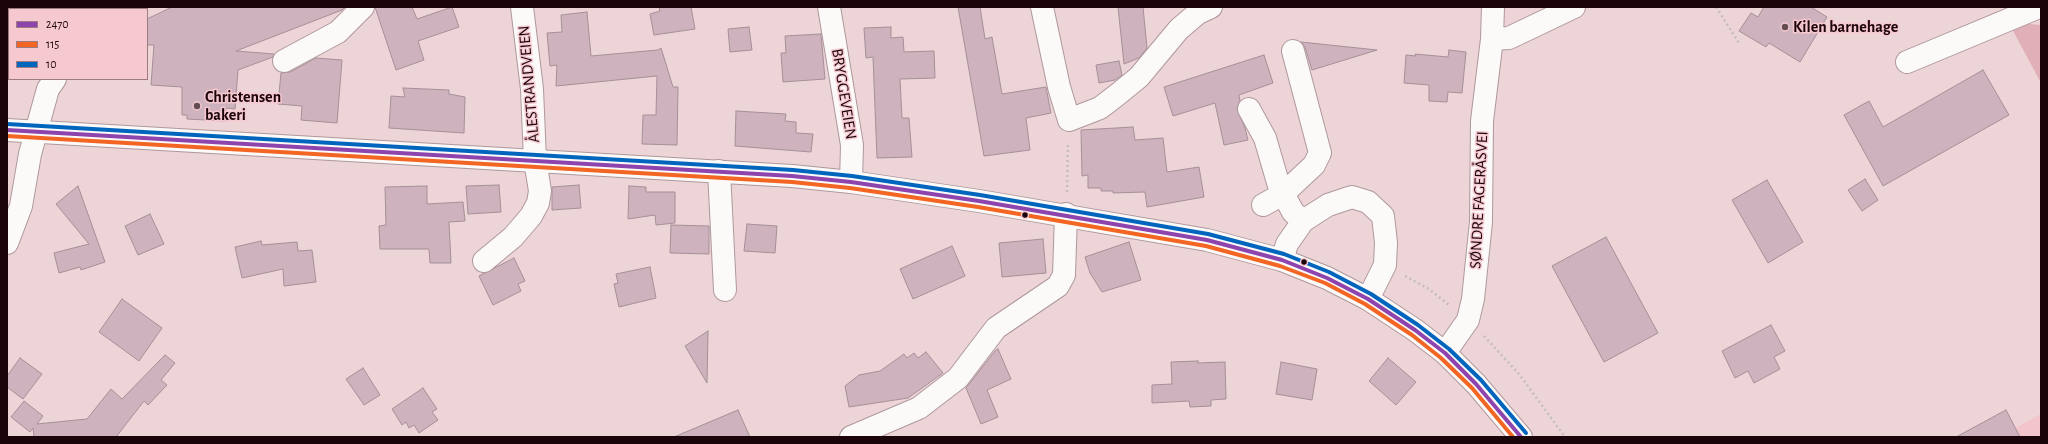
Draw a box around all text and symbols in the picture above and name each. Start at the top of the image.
legend [8,8,148,80]
place label: Kilen barnehage [1793,17,1898,37]
text: 2470 [46,18,69,30]
marker: Kilen barnehage [1780,22,1790,32]
street label: ÅLESTRANDVEIEN [514,25,544,143]
text: 115 [46,38,59,50]
street label: BRYGGEVEIEN [827,47,861,141]
text: 10 [46,58,56,70]
place label: Christensen bakeri [205,87,281,125]
marker: Christensen bakeri [192,101,202,111]
street label: SØNDRE FAGERÅSVEI [1466,131,1492,269]
unlabelled marker [1020,210,1030,220]
unlabelled marker [1299,257,1309,267]

